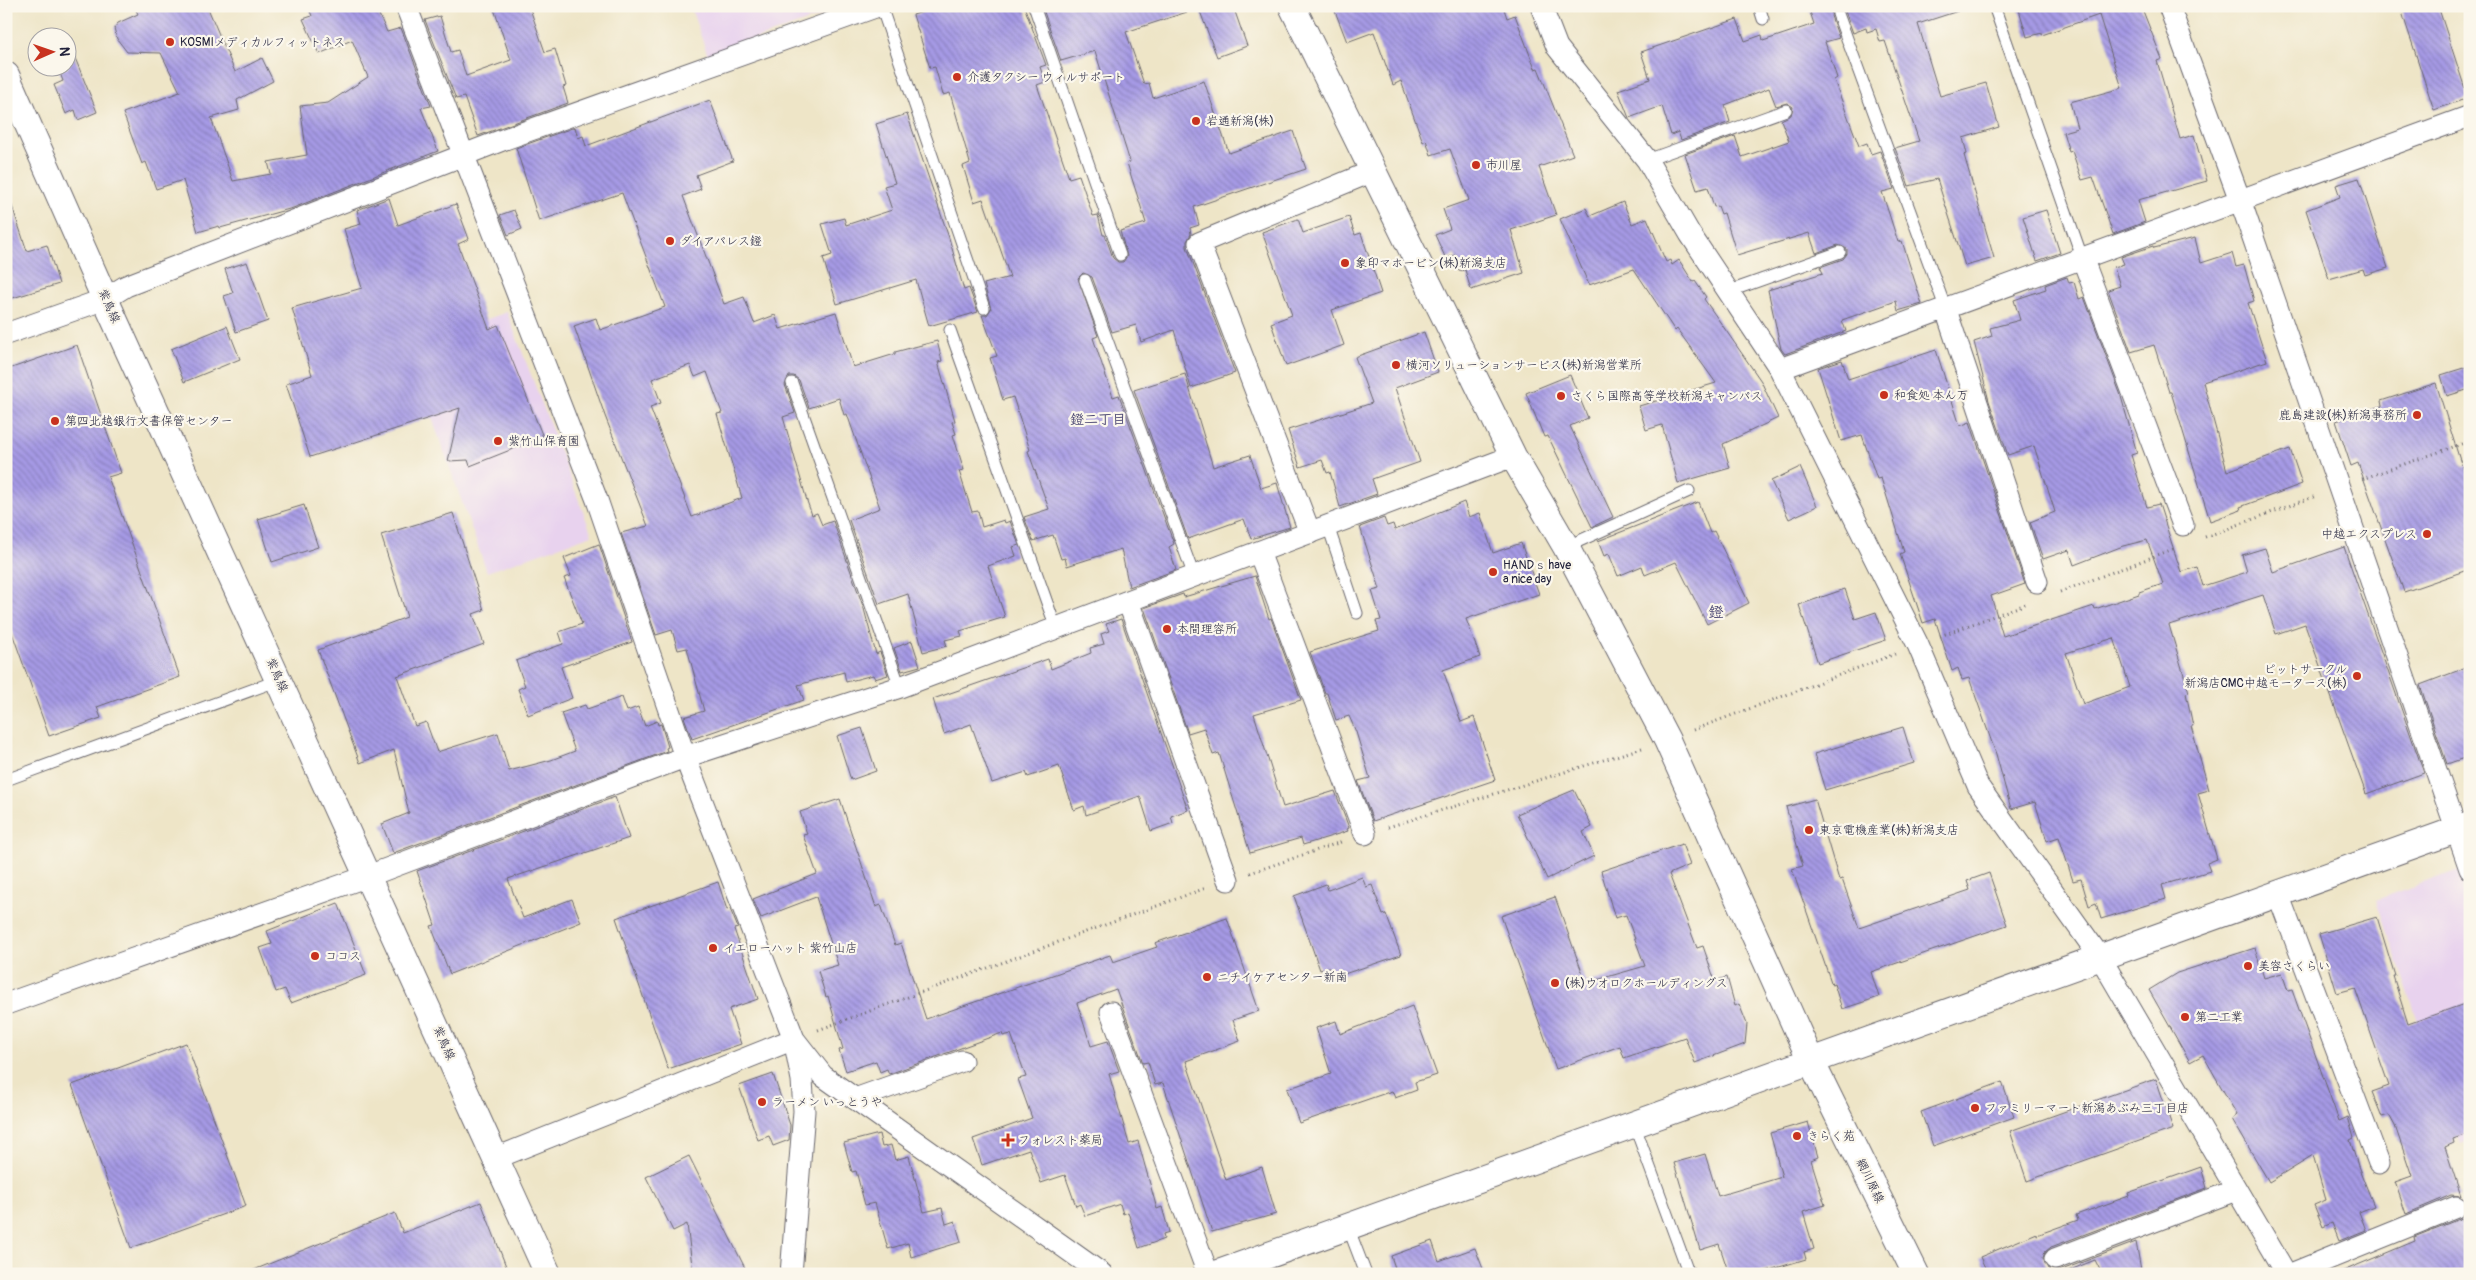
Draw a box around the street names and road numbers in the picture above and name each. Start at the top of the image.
street label: 紫鳥線 [95,286,123,326]
street label: 紫鳥線 [263,655,291,695]
street label: 紫鳥線 [430,1023,458,1063]
street label: 網川原線 [1853,1156,1887,1206]

